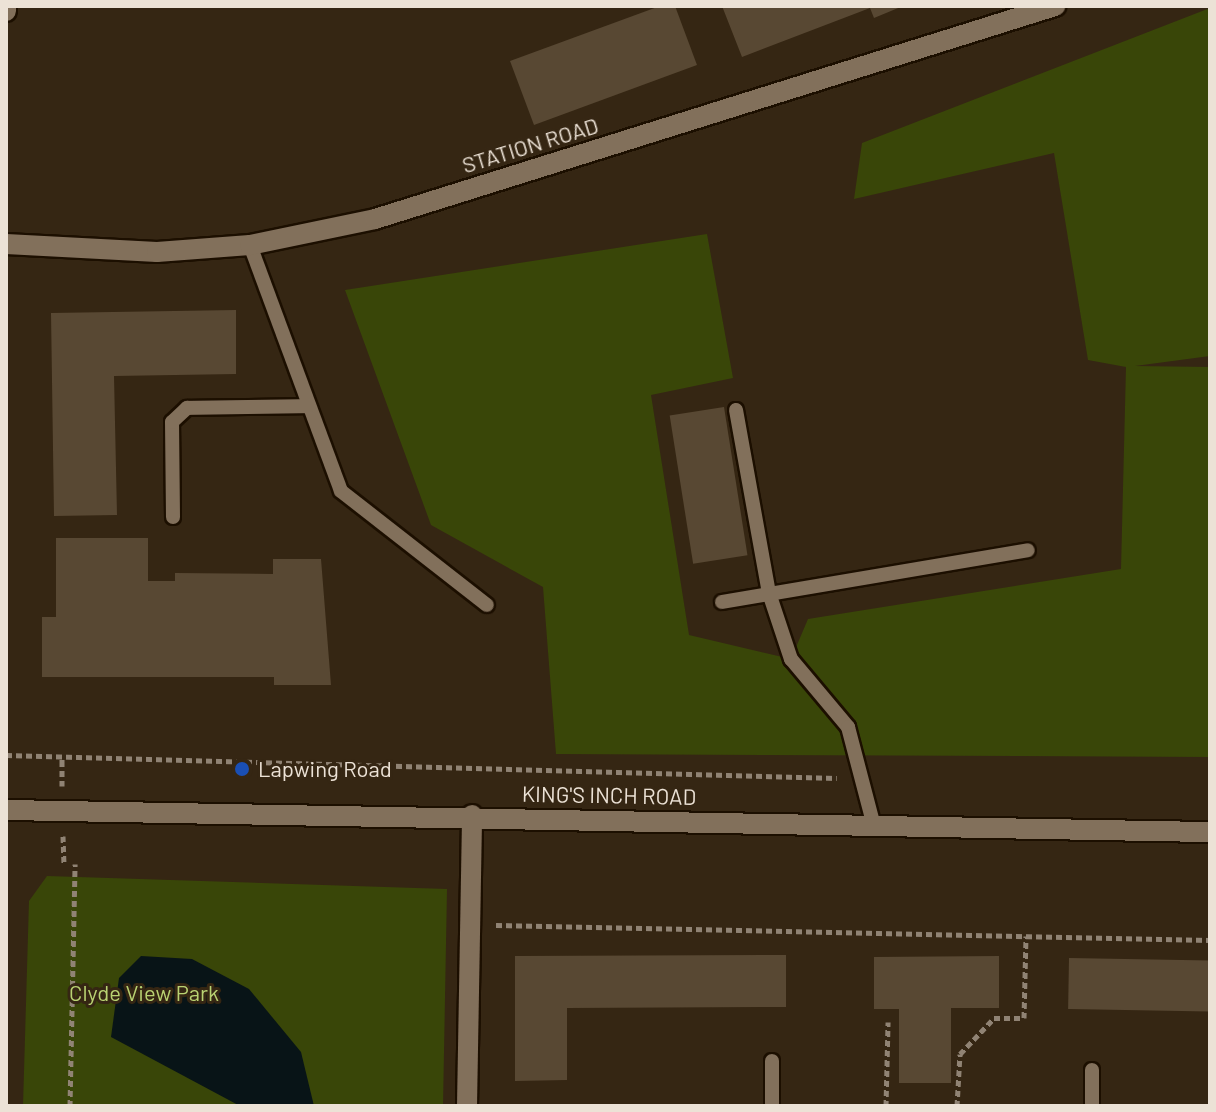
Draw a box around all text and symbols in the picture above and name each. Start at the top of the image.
street label: STATION ROAD [459,112,601,178]
place label: Lapwing Road [258,756,392,782]
marker: Lapwing Road [233,760,251,778]
street label: KING'S INCH ROAD [522,780,696,810]
park label: Clyde View Park [69,980,219,1006]

